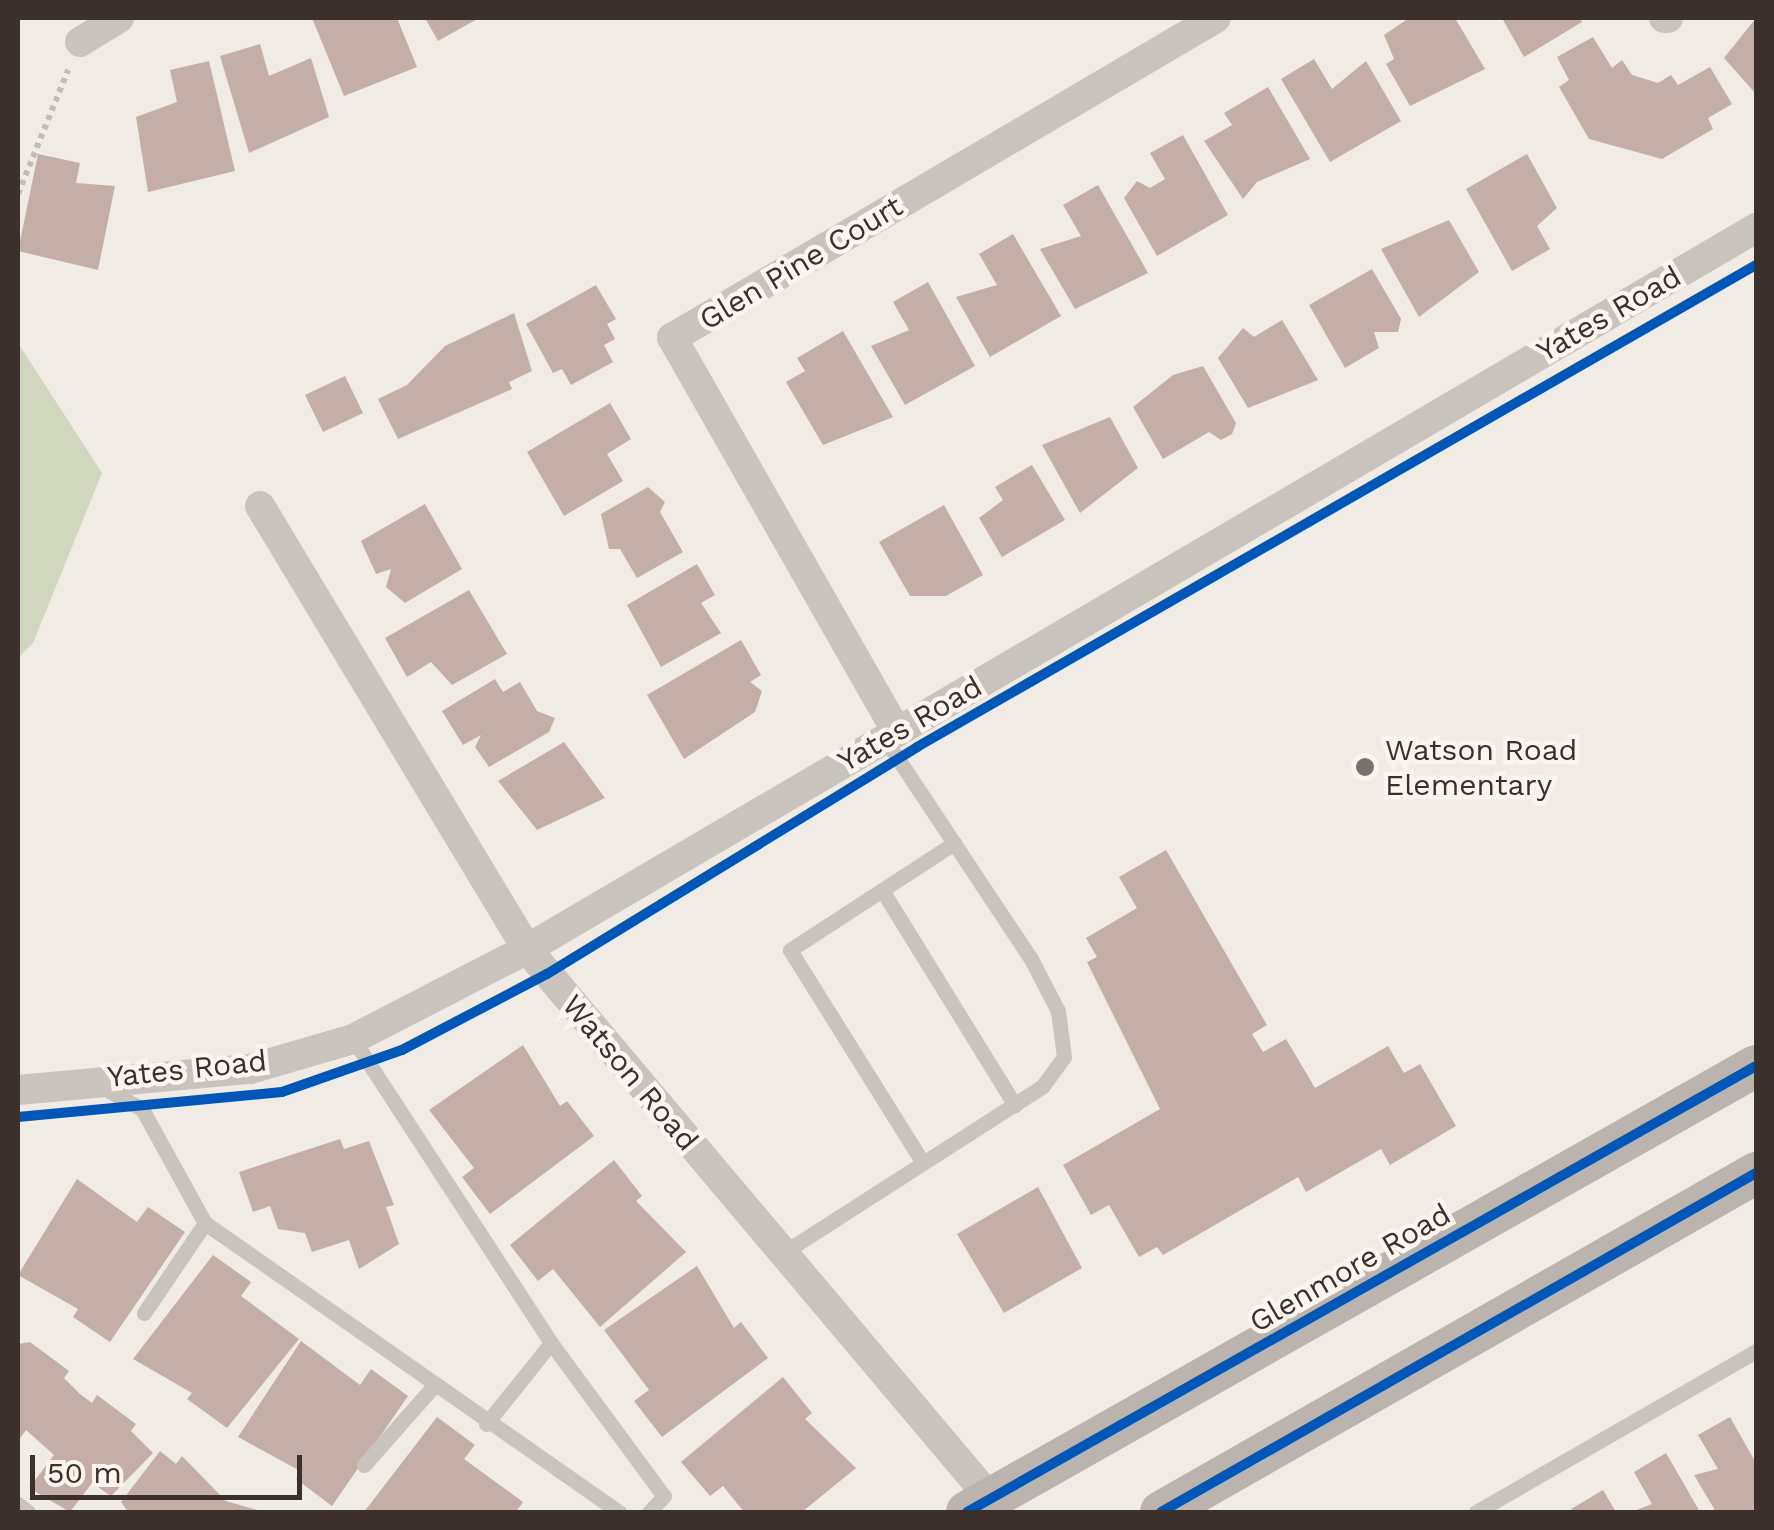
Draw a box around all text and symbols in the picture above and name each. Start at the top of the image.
street label: Glen Pine Court [693,188,909,338]
street label: Yates Road [1531,258,1687,370]
street label: Yates Road [832,668,988,780]
place label: Watson Road Elementary [1385,732,1577,802]
marker: Watson Road Elementary [1354,756,1376,778]
street label: Watson Road [554,988,706,1158]
street label: Yates Road [106,1043,268,1095]
street label: Glenmore Road [1243,1196,1457,1340]
scale bar [35,1435,308,1497]
text: 50 m [47,1455,122,1490]

